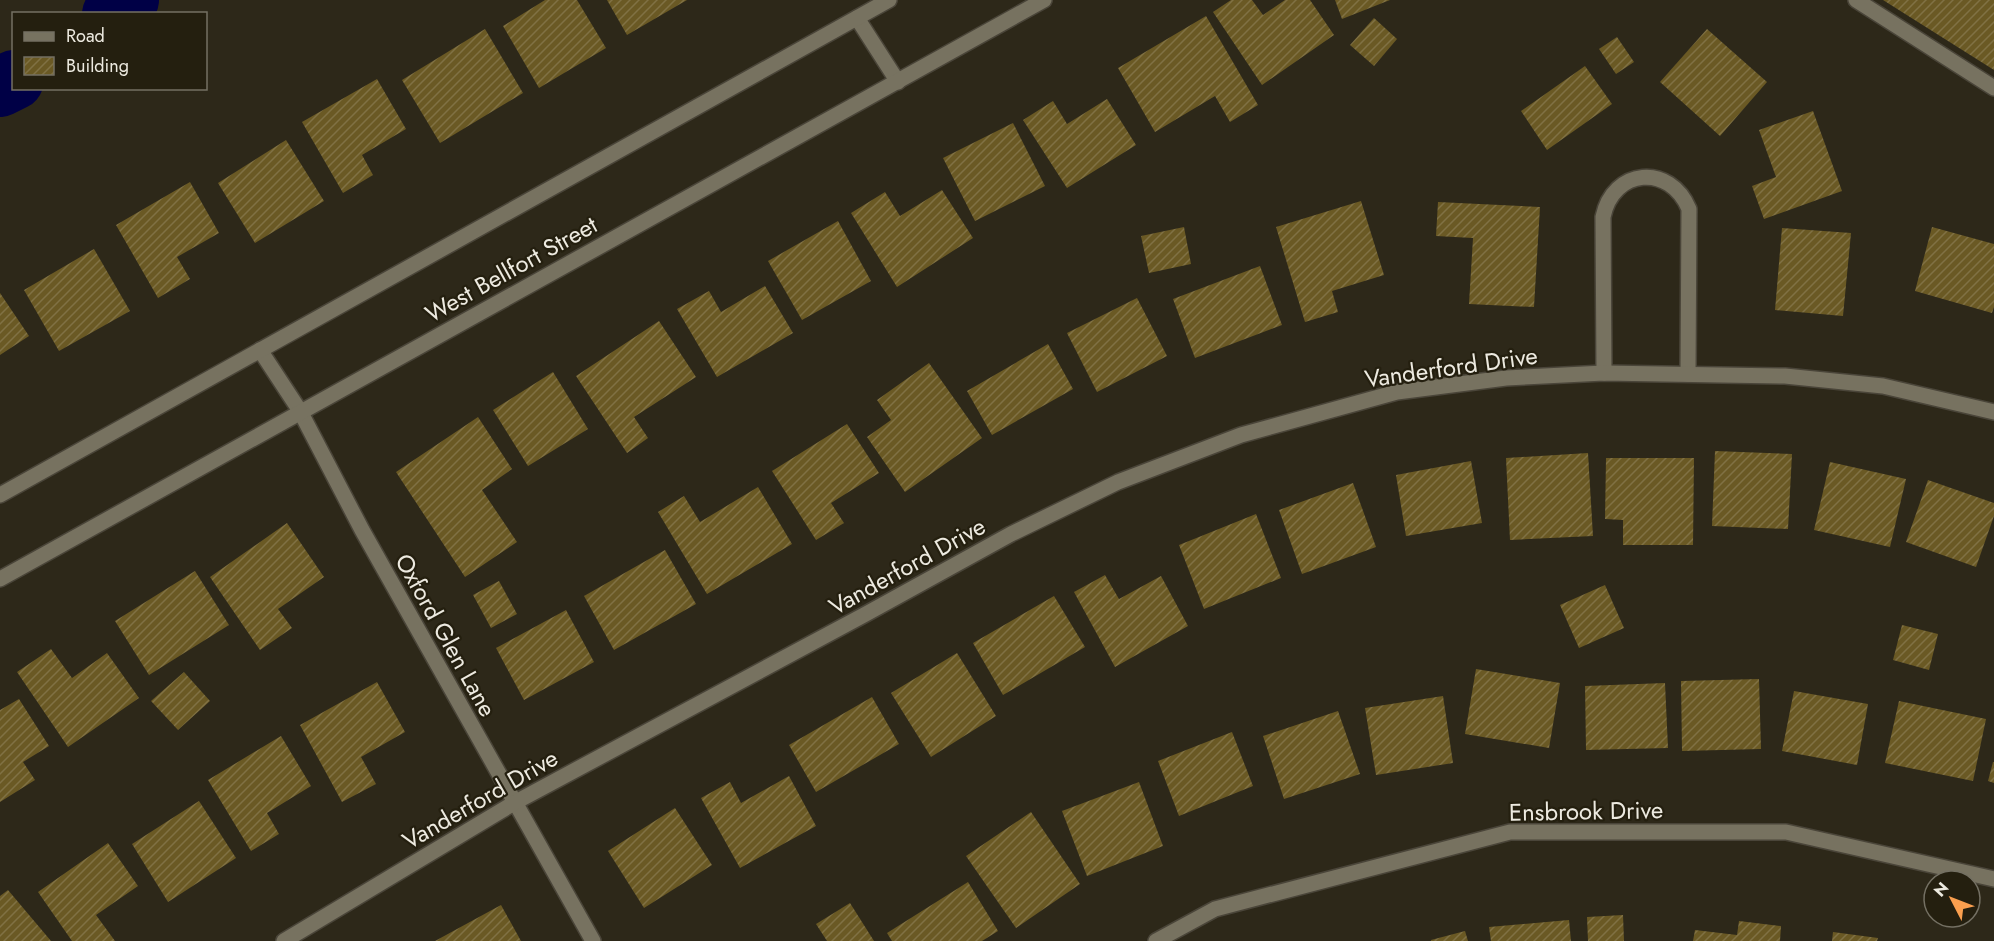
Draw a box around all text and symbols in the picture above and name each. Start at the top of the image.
legend [12,12,207,90]
text: Road [66,23,105,49]
text: Building [66,53,129,79]
street label: West Bellfort Street [419,207,604,331]
street label: Vanderford Drive [1362,338,1540,396]
street label: Vanderford Drive [822,508,992,624]
street label: Oxford Glen Lane [387,547,505,723]
street label: Vanderford Drive [396,740,564,858]
street label: Ensbrook Drive [1509,792,1663,830]
north arrow [1922,869,1982,929]
text: N [1928,877,1954,902]

